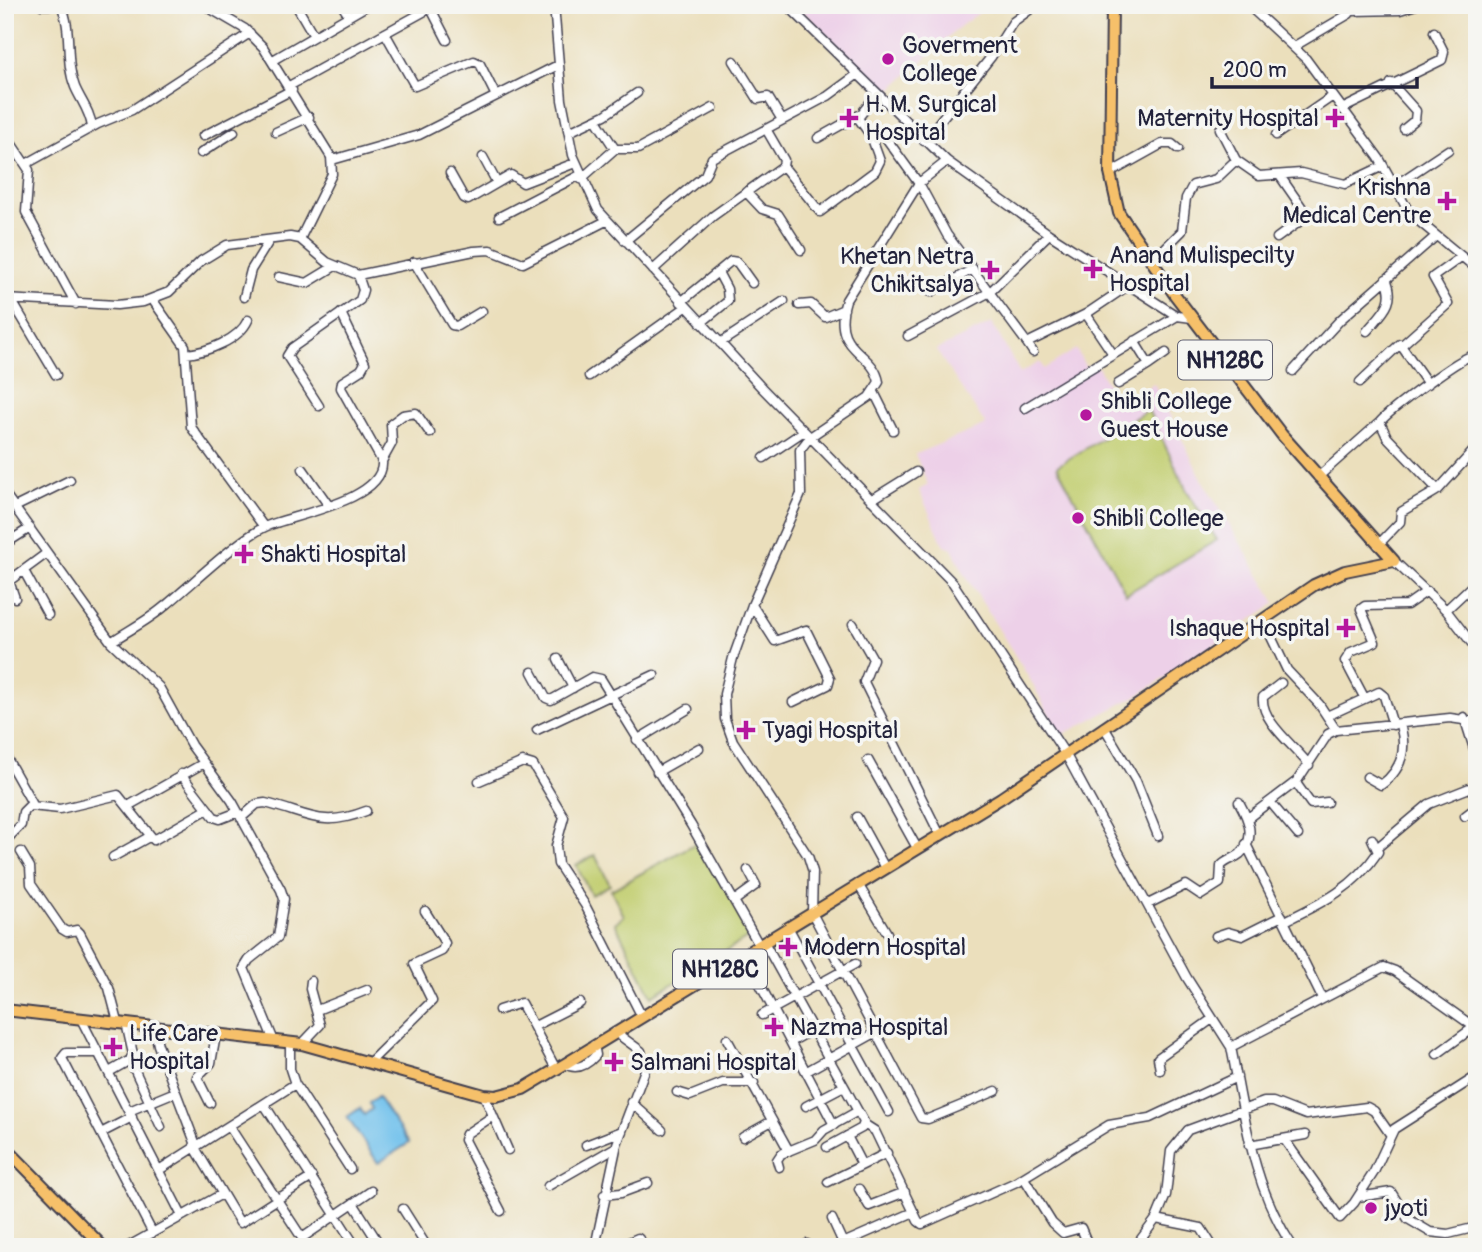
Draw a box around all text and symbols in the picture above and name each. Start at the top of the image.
place label: Goverment College [902,31,1018,88]
scale bar [1212,46,1417,90]
marker: Goverment College [880,51,896,67]
text: 200 m [1223,57,1287,84]
place label: H. M. Surgical Hospital [865,90,997,147]
place label: Maternity Hospital [1137,104,1319,133]
marker: H. M. Surgical Hospital [839,108,859,128]
marker: Maternity Hospital [1325,108,1345,128]
place label: Krishna Medical Centre [1282,173,1431,230]
marker: Krishna Medical Centre [1437,191,1457,211]
place label: Anand Mulispecilty Hospital [1109,241,1294,298]
place label: Khetan Netra Chikitsalya [840,242,974,299]
marker: Anand Mulispecilty Hospital [1083,259,1103,279]
marker: Khetan Netra Chikitsalya [980,260,1000,280]
road number: NH128C [1178,340,1272,380]
place label: Shibli College Guest House [1100,387,1232,444]
marker: Shibli College Guest House [1078,407,1094,423]
place label: Shibli College [1092,504,1224,533]
marker: Shibli College [1070,510,1086,526]
place label: Shakti Hospital [260,540,407,569]
marker: Shakti Hospital [234,544,254,564]
place label: Ishaque Hospital [1169,614,1330,643]
marker: Ishaque Hospital [1336,618,1356,638]
place label: Tyagi Hospital [762,716,899,745]
marker: Tyagi Hospital [736,720,756,740]
place label: Modern Hospital [804,933,966,962]
marker: Modern Hospital [778,937,798,957]
road number: NH128C [673,950,767,988]
place label: Nazma Hospital [790,1013,949,1042]
marker: Nazma Hospital [764,1017,784,1037]
place label: Life Care Hospital [129,1019,218,1076]
marker: Life Care Hospital [103,1037,123,1057]
place label: Salmani Hospital [630,1048,797,1077]
marker: Salmani Hospital [604,1052,624,1072]
place label: jyoti [1384,1194,1428,1223]
marker: jyoti [1363,1200,1379,1216]

